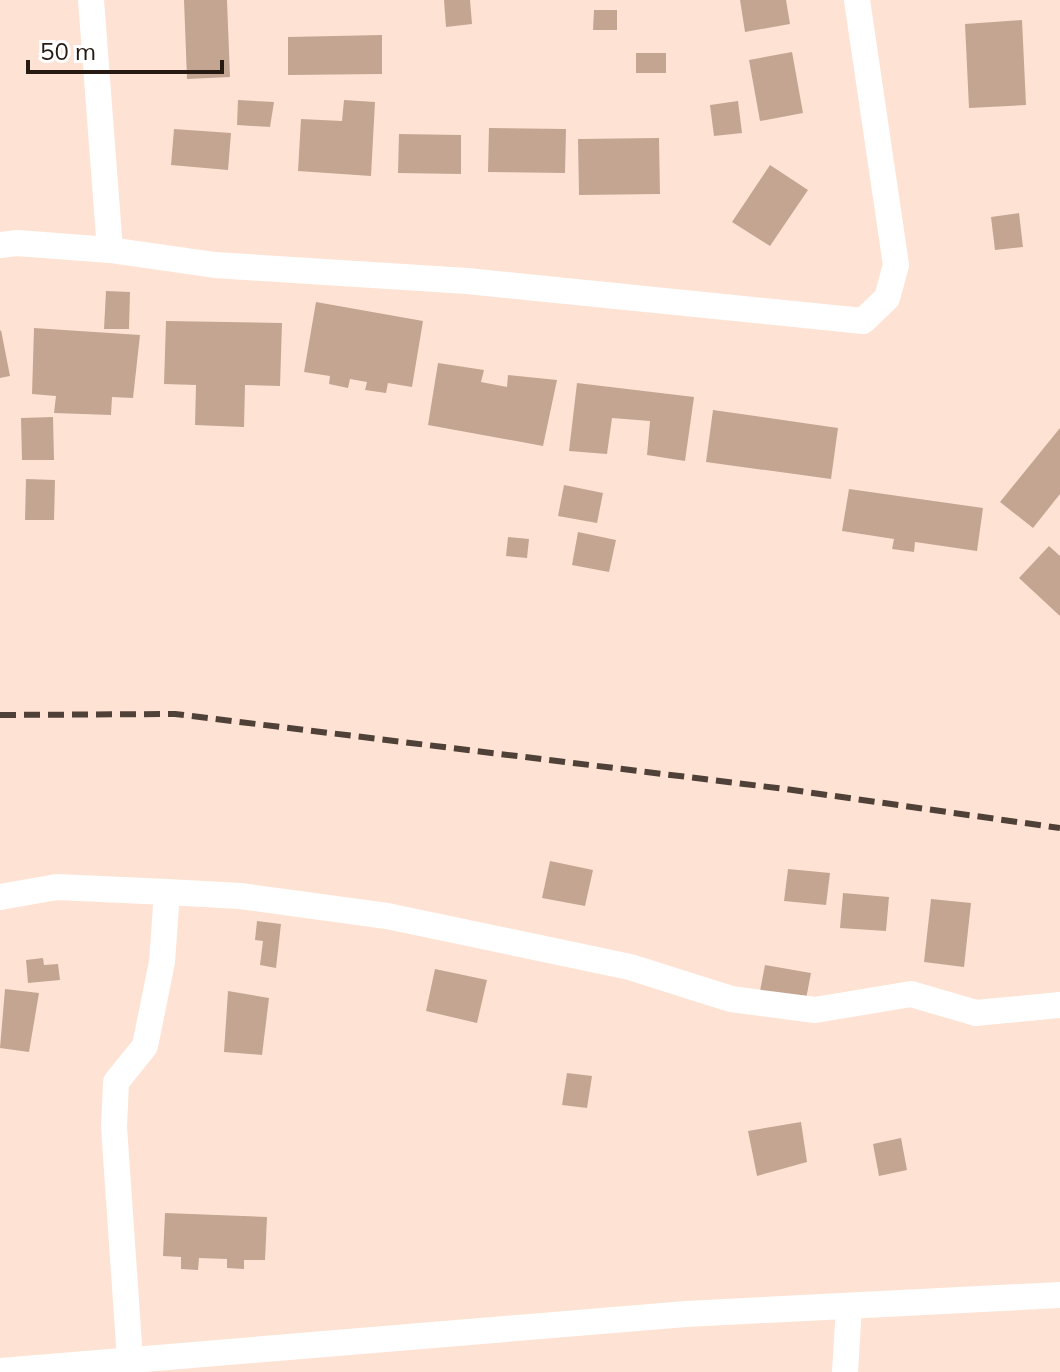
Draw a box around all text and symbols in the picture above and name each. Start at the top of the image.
scale bar [28,24,222,74]
text: 50 m [40,36,96,66]

